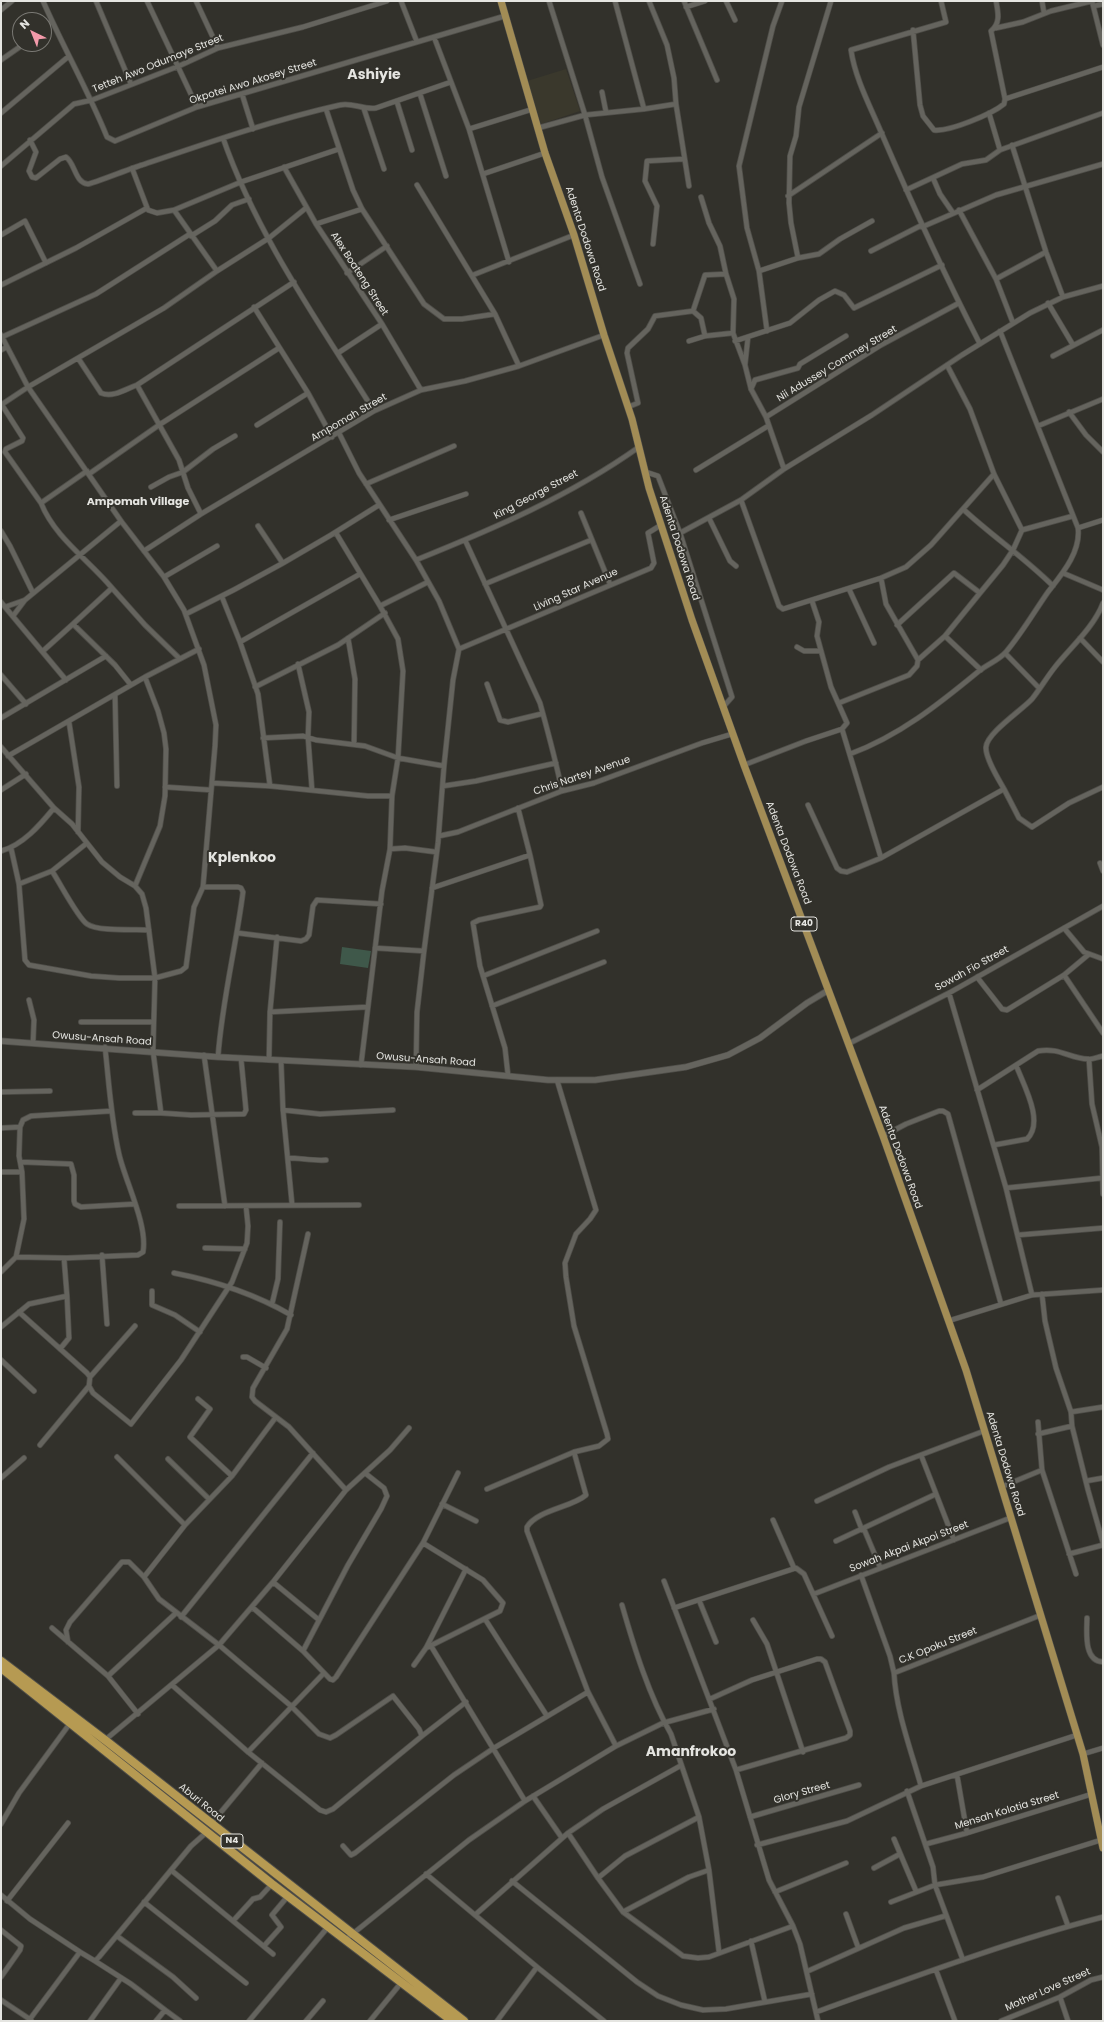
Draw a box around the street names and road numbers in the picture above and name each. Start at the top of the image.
street label: Tetteh Awo Odumaye Street [91,32,225,96]
street label: Okpotei Awo Akosey Street [188,57,318,107]
street label: Adenta Dodowa Road [562,185,608,293]
street label: Alex Boateng Street [328,230,390,318]
street label: Nii Adussey Commey Street [775,323,899,405]
street label: Ampomah Street [309,391,389,445]
street label: King George Street [492,468,580,522]
street label: Adenta Dodowa Road [656,494,702,602]
street label: Living Star Avenue [532,566,620,614]
street label: Chris Nartey Avenue [532,754,632,798]
street label: Adenta Dodowa Road [763,800,813,906]
road number: R40 [791,917,817,931]
street label: Sowah Fio Street [933,944,1011,994]
street label: Owusu-Ansah Road [52,1030,152,1048]
street label: Owusu-Ansah Road [376,1051,476,1069]
street label: Adenta Dodowa Road [876,1104,924,1210]
street label: Adenta Dodowa Road [983,1410,1027,1518]
street label: Sowah Akpai Akpoi Street [848,1519,970,1575]
street label: C.K Opoku Street [897,1625,979,1667]
street label: Glory Street [772,1779,832,1807]
street label: Aburi Road [176,1781,226,1825]
street label: Mensah Kolotia Street [953,1789,1061,1833]
road number: N4 [221,1834,243,1848]
street label: Mother Love Street [1003,1966,1093,2014]

